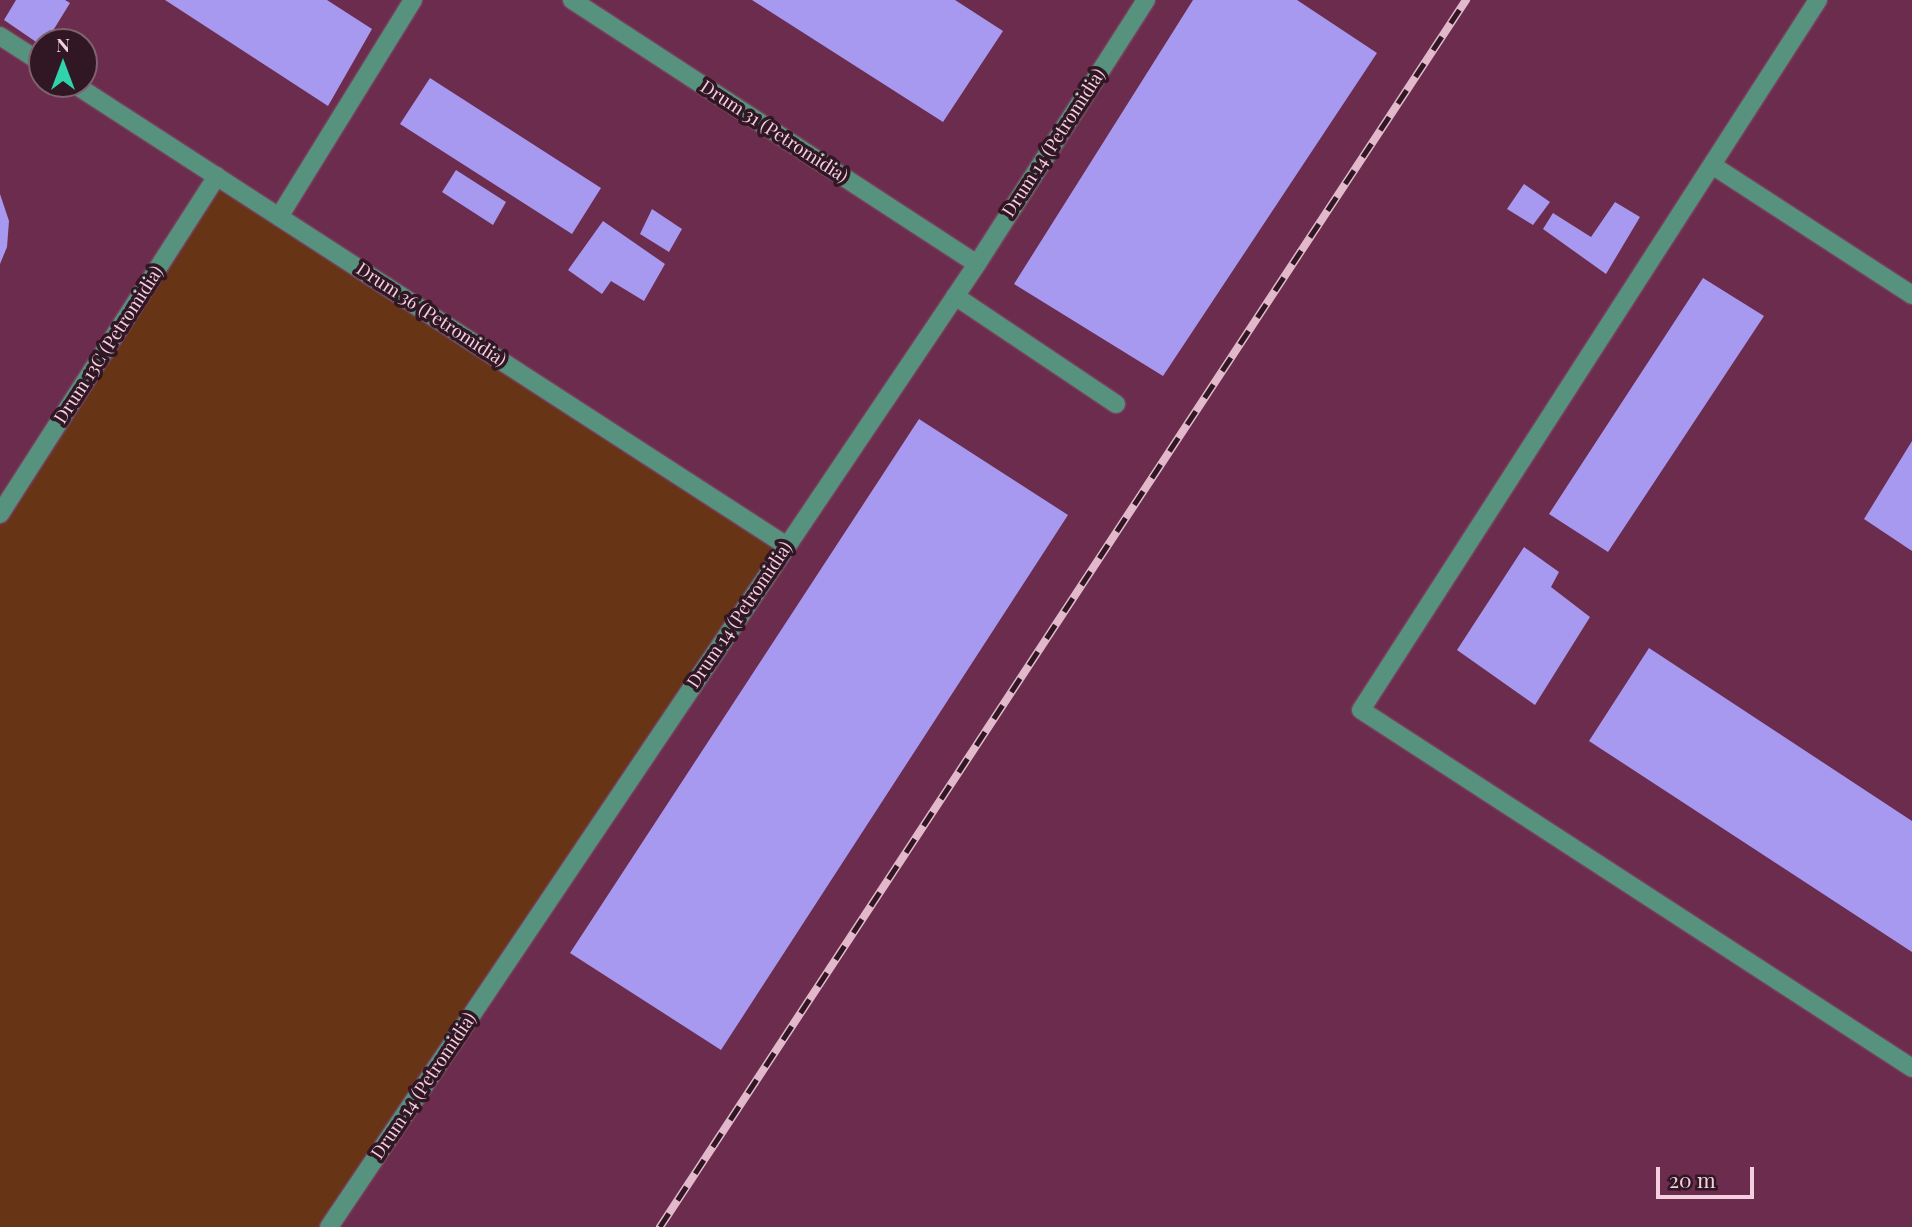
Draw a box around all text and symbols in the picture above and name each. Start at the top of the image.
north arrow [28,28,98,98]
text: N [56,31,70,57]
street label: Drum 14 (Petromidia) [998,65,1110,221]
street label: Drum 31 (Petromidia) [696,76,852,188]
street label: Drum 36 (Petromidia) [352,259,510,371]
street label: Drum 13C (Petromidia) [50,262,168,428]
street label: Drum 14 (Petromidia) [683,538,797,692]
street label: Drum 14 (Petromidia) [367,1009,481,1163]
scale bar [1660,1154,1758,1198]
text: 20 m [1669,1165,1716,1193]

